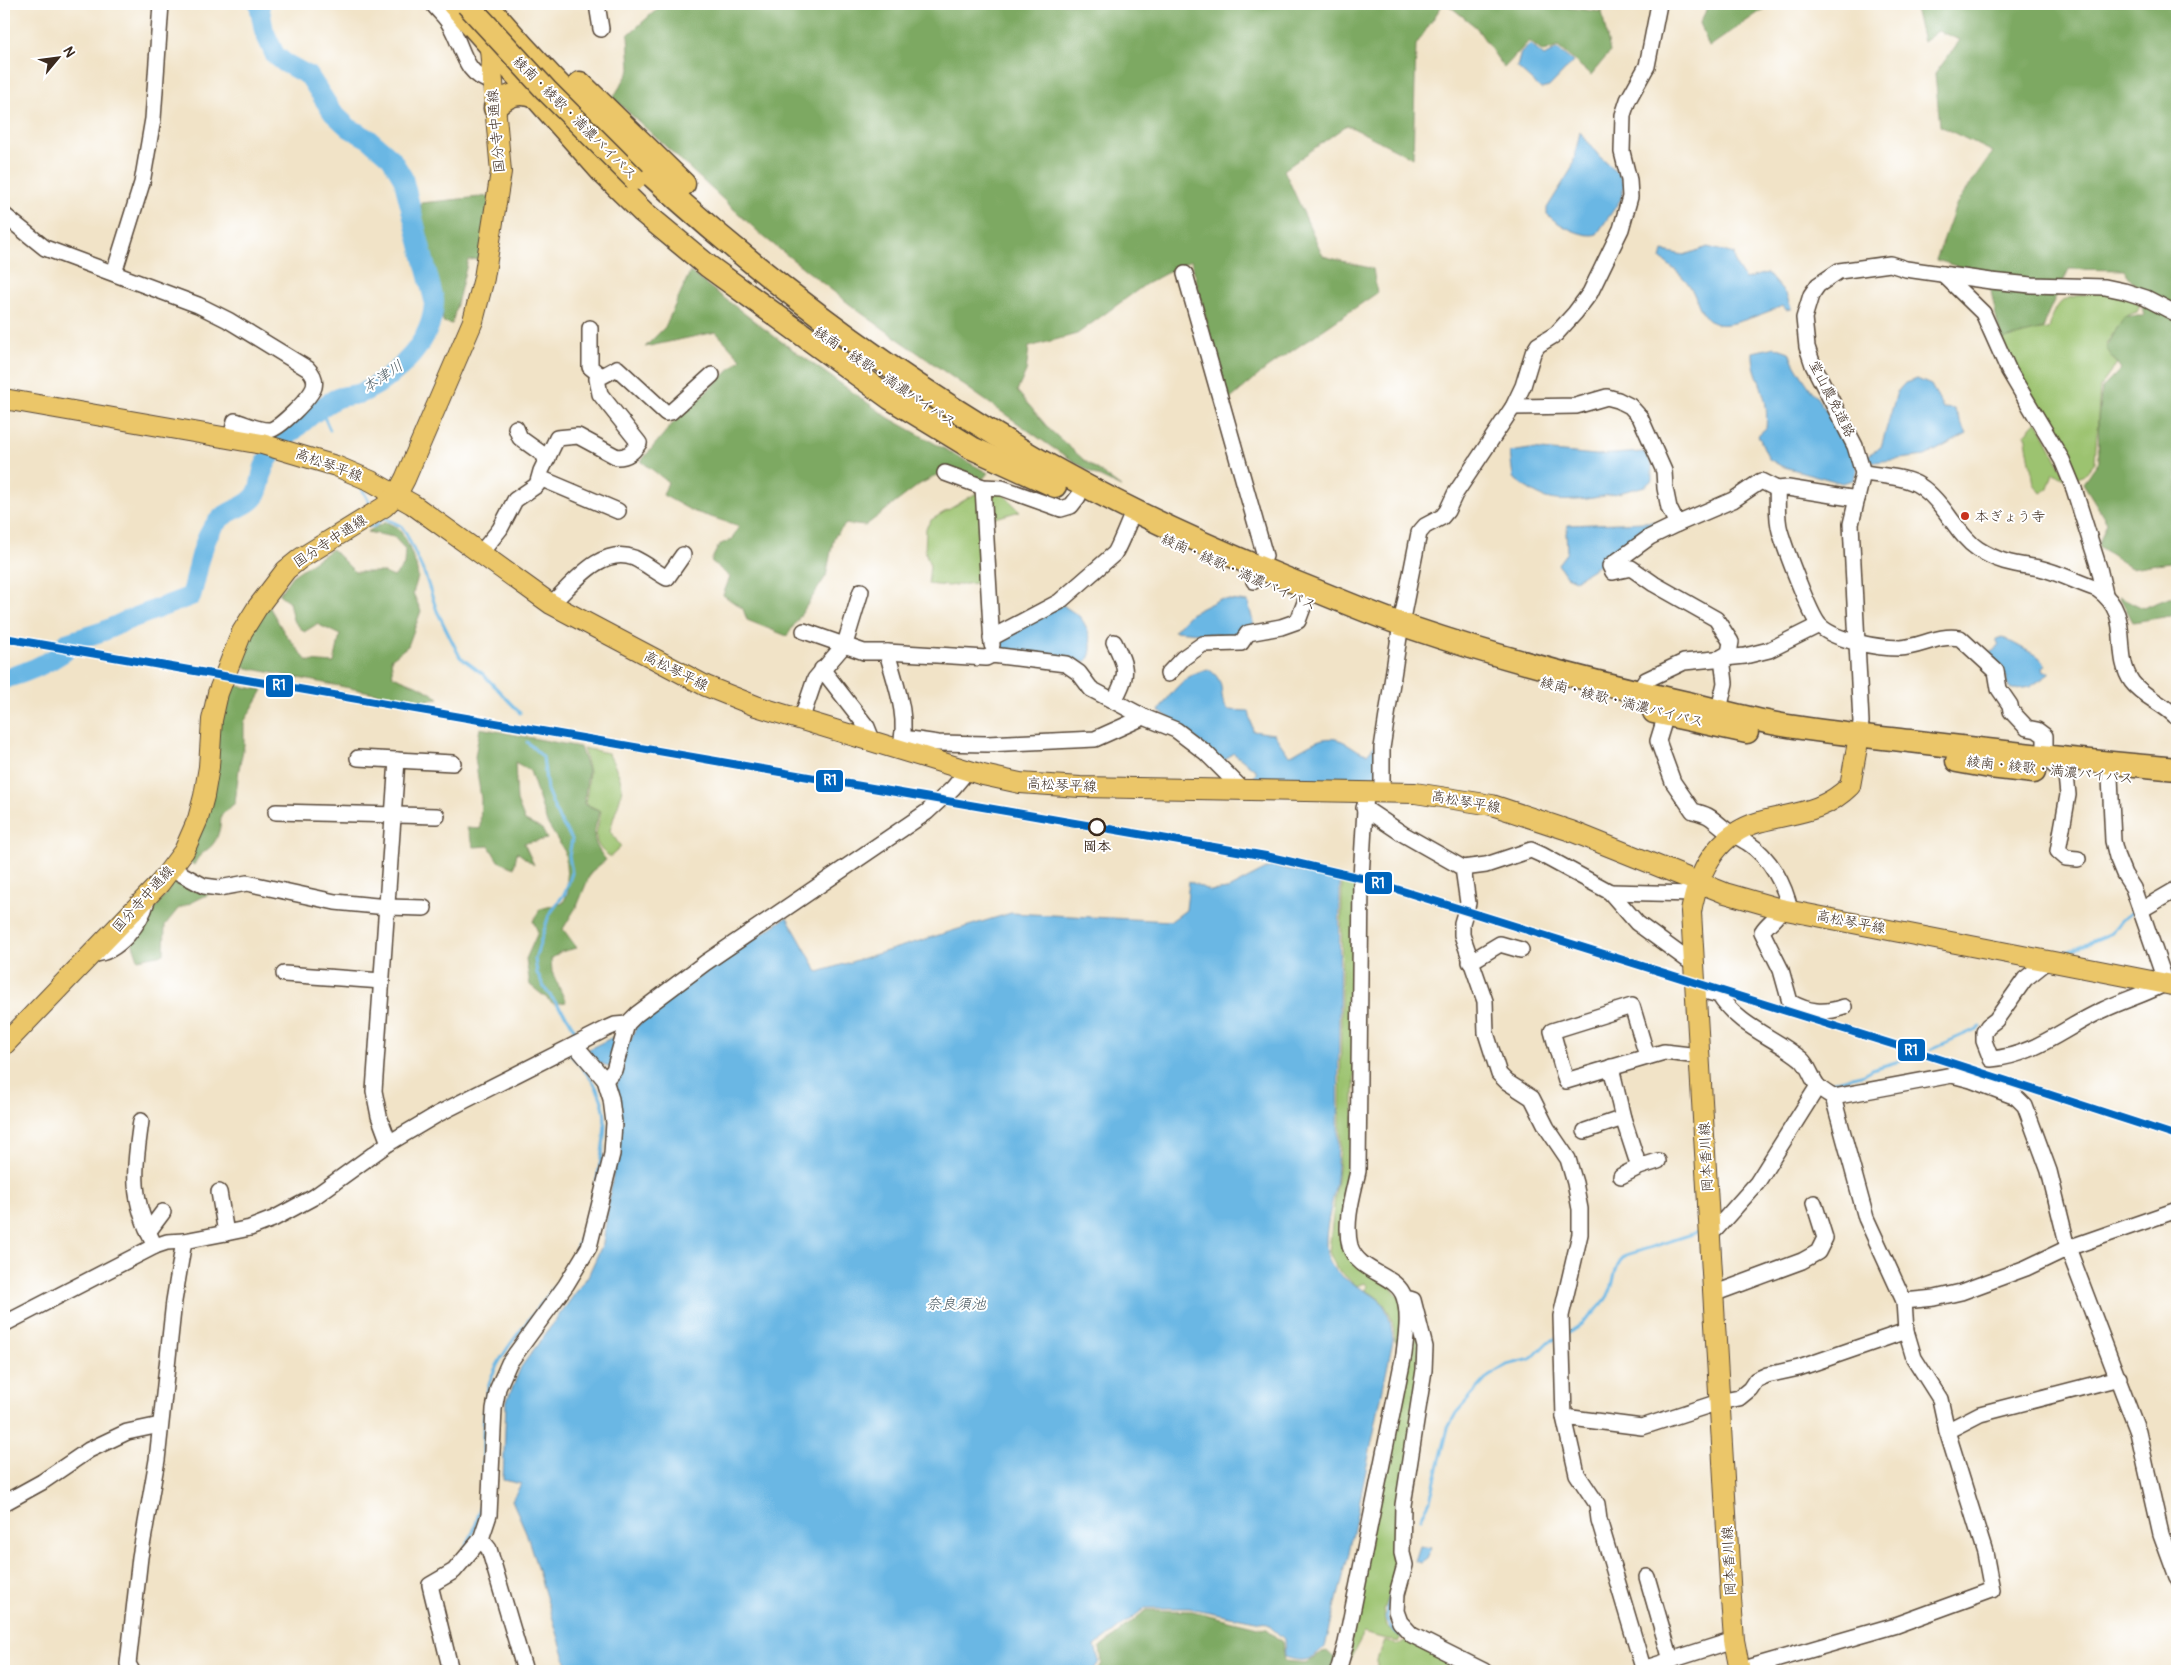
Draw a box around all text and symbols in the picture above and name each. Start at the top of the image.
north arrow [32,32,82,82]
text: N [59,44,79,60]
street label: 綾南・綾歌・満濃バイパス [510,53,640,183]
street label: 国分寺中通線 [484,88,508,174]
street label: 綾南・綾歌・満濃バイパス [811,323,959,431]
water label: 本津川 [359,357,407,397]
street label: 堂山農免道路 [1805,358,1859,440]
street label: 高松琴平線 [293,445,365,485]
place label: 本ぎょう寺 [1975,508,2045,525]
marker: 本ぎょう寺 [1959,510,1971,522]
street label: 国分寺中通線 [290,511,370,571]
street label: 綾南・綾歌・満濃バイパス [1159,530,1319,614]
street label: 高松琴平線 [641,648,711,694]
street label: 綾南・綾歌・満濃バイパス [1539,673,1705,731]
line badge: R1 [265,674,294,698]
text: R1 [272,677,286,694]
street label: 綾南・綾歌・満濃バイパス [1966,753,2134,787]
line badge: R1 [815,769,844,793]
text: R1 [823,772,837,789]
street label: 高松琴平線 [1027,775,1097,795]
street label: 高松琴平線 [1430,788,1502,816]
marker: 岡本 [1088,818,1106,836]
place label: 岡本 [1083,838,1111,855]
street label: 国分寺中通線 [109,862,177,936]
line badge: R1 [1364,871,1393,895]
text: R1 [1371,875,1385,892]
street label: 高松琴平線 [1815,907,1887,937]
line badge: R1 [1897,1038,1926,1062]
text: R1 [1904,1042,1918,1059]
street label: 岡本香川線 [1696,1122,1716,1192]
water label: 奈良須池 [926,1295,987,1314]
street label: 岡本香川線 [1719,1526,1739,1596]

